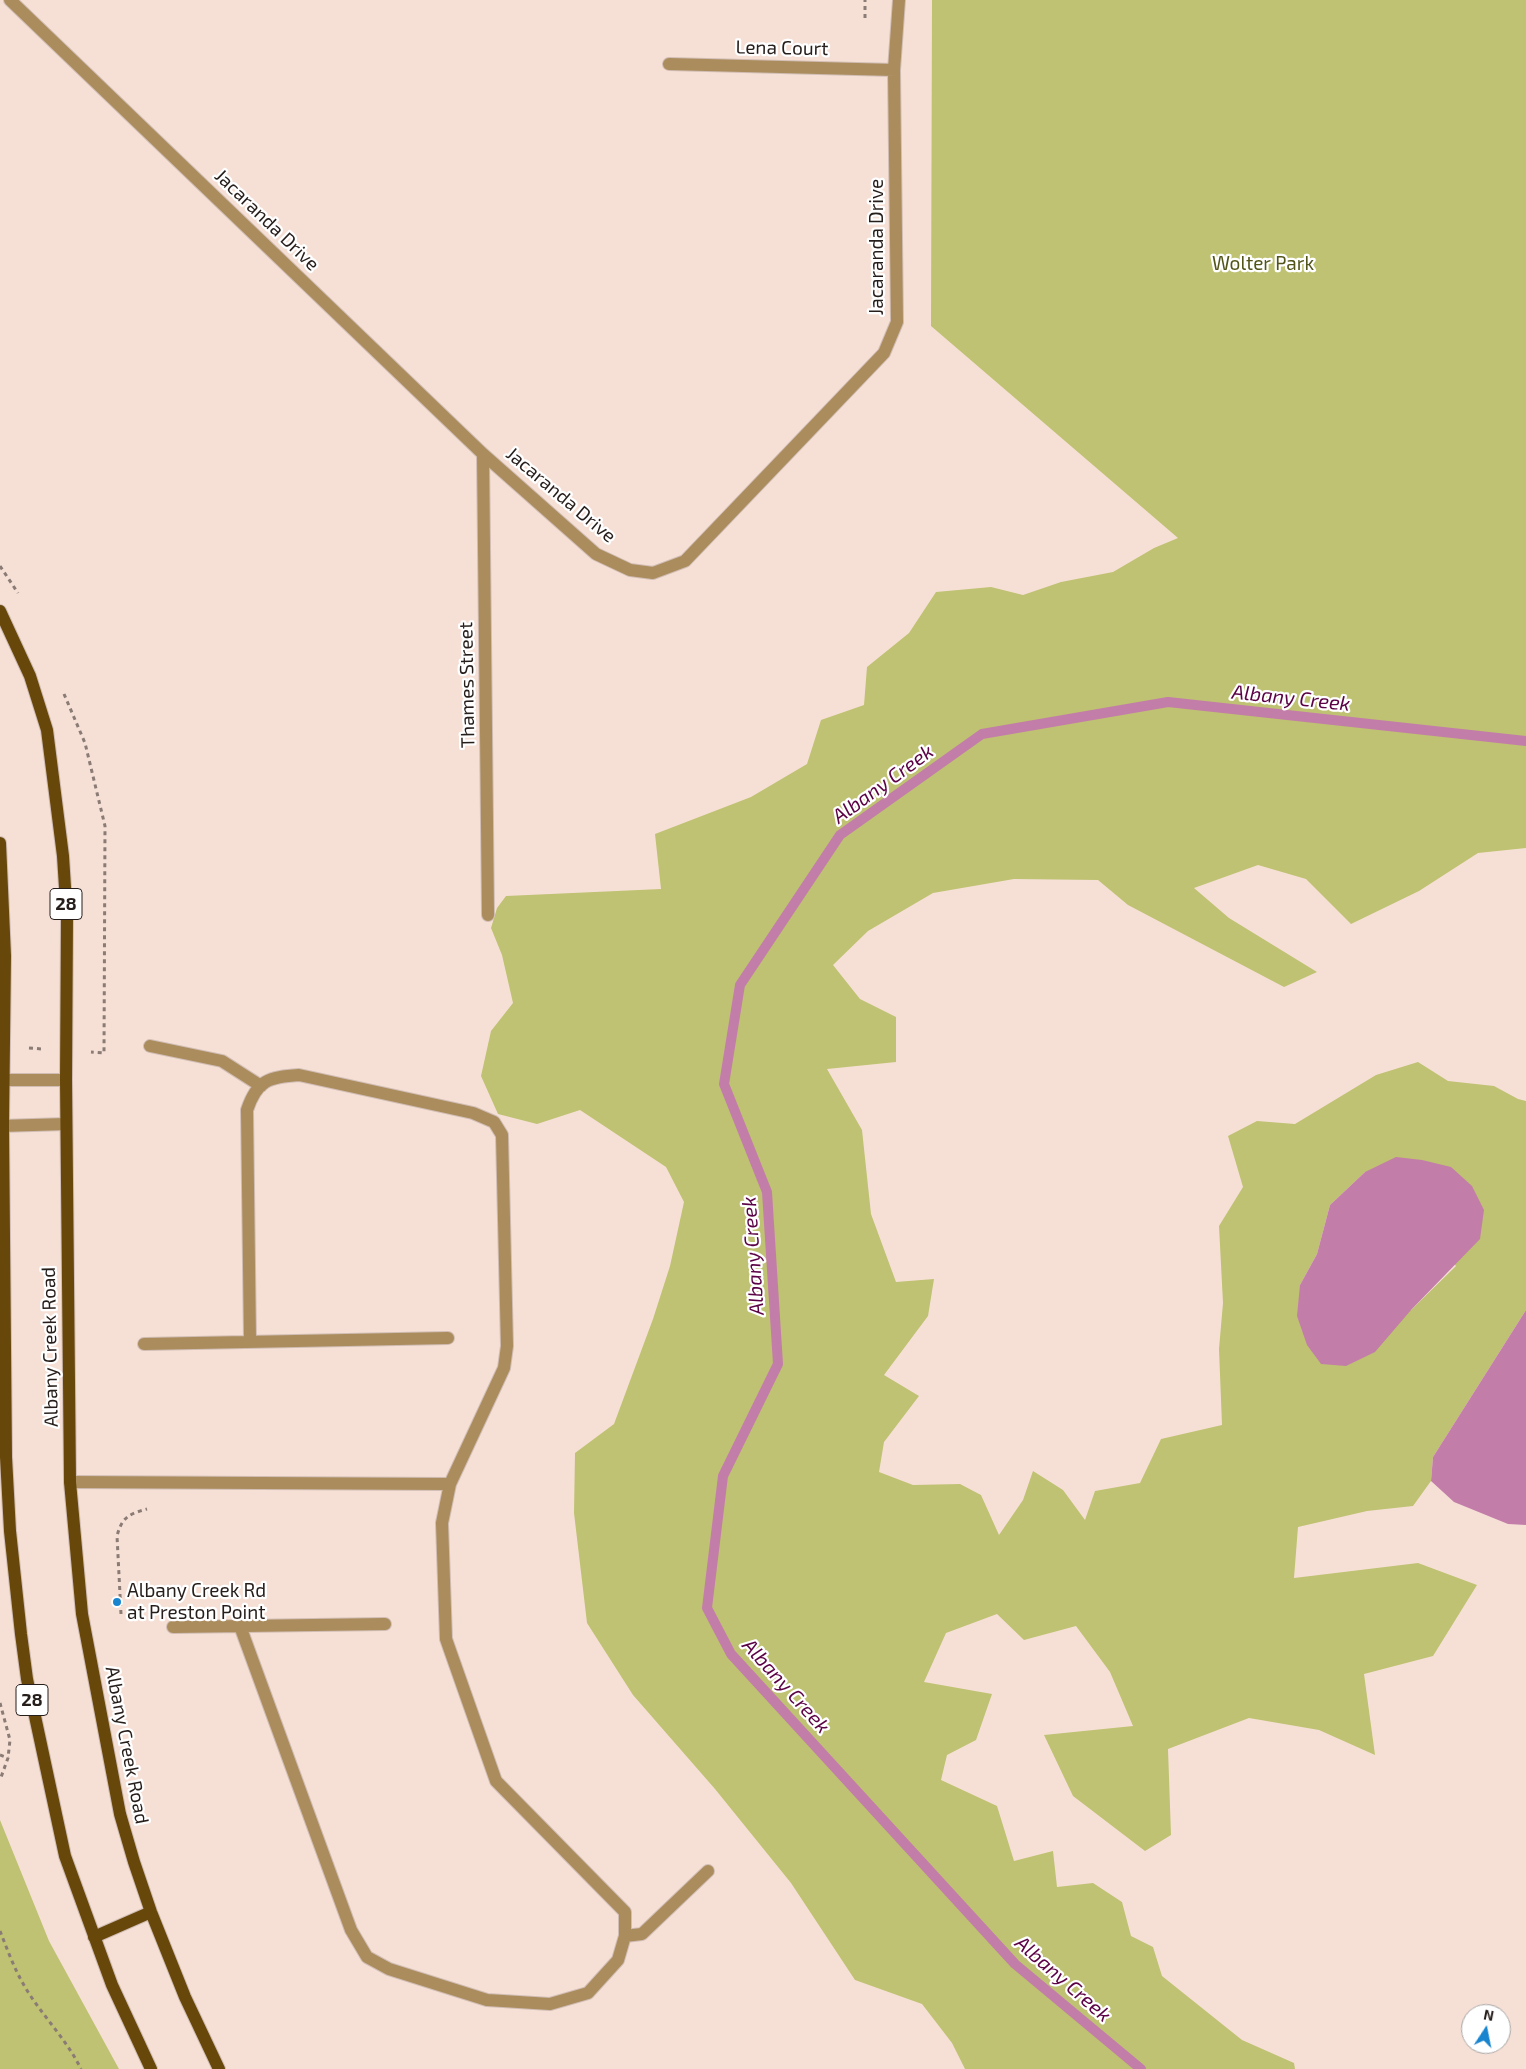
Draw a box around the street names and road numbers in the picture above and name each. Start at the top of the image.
street label: Lena Court [735,36,829,60]
street label: Jacaranda Drive [210,164,324,276]
street label: Jacaranda Drive [866,179,888,315]
street label: Jacaranda Drive [501,442,621,548]
street label: Thames Street [455,622,479,748]
road number: 28 [50,889,82,920]
street label: Albany Creek Road [37,1267,63,1427]
street label: Albany Creek Road [101,1664,153,1826]
road number: 28 [16,1684,48,1716]

